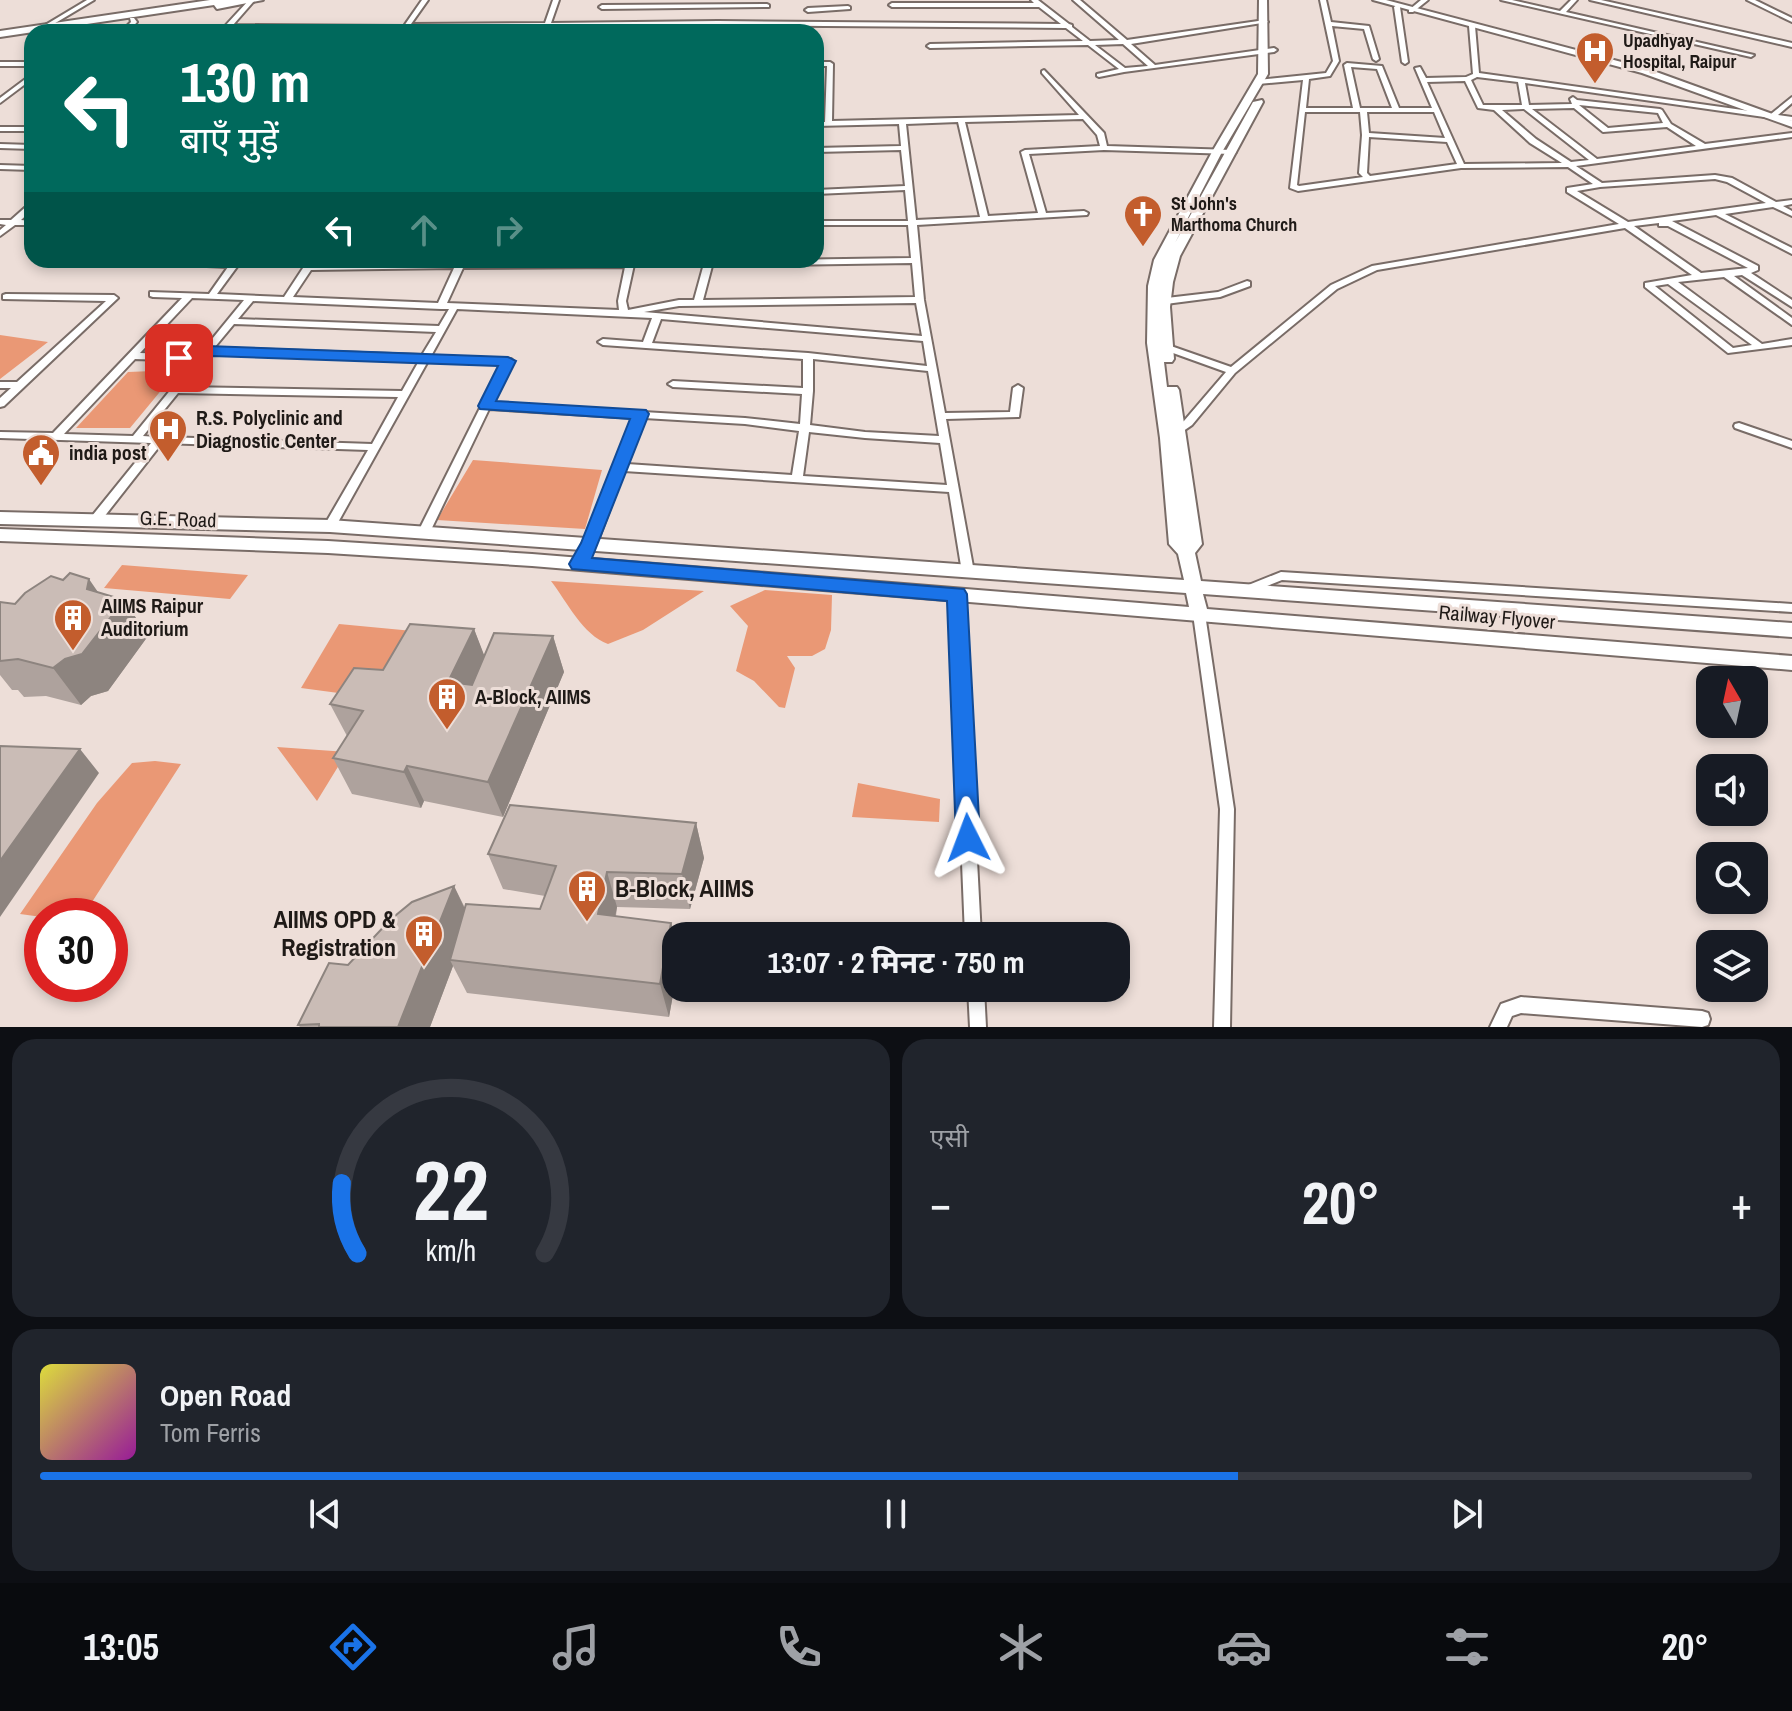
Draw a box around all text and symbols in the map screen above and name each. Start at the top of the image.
place label: Upadhyay Hospital, Raipur [1623,28,1736,74]
hospital icon: Upadhyay Hospital, Raipur [1574,30,1616,85]
text: 130 m [180,44,310,119]
icon: left [48,56,152,160]
text: बाएँ मुड़ें [180,116,279,164]
place label: St John's Marthoma Church [1171,191,1297,237]
church icon: St John's Marthoma Church [1122,193,1164,248]
icon: left [318,208,362,252]
icon: ahead [402,208,446,252]
icon: right [486,208,530,252]
pin [145,324,213,392]
icon: arrive [157,336,201,380]
place label: R.S. Polyclinic and Diagnostic Center [196,404,343,454]
hospital icon: R.S. Polyclinic and Diagnostic Center [147,408,189,463]
public building icon: india post [20,432,62,487]
place label: india post [69,439,147,466]
street label: G.E. Road [139,504,217,533]
place label: AIIMS Raipur Auditorium [101,592,204,642]
building icon: AIIMS Raipur Auditorium [52,597,94,652]
street label: Railway Flyover [1438,598,1557,635]
north arrow [1696,666,1768,738]
map controls [1696,666,1768,1002]
building icon: A-Block, AIIMS [426,676,468,731]
place label: A-Block, AIIMS [475,683,591,710]
button: sound [1696,754,1768,826]
position arrow [926,796,1010,880]
button: search [1696,842,1768,914]
building icon: B-Block, AIIMS [566,868,608,923]
place label: B-Block, AIIMS [615,872,754,904]
speed limit sign: 30 [24,898,128,1002]
place label: AIIMS OPD & Registration [274,903,396,963]
building icon: AIIMS OPD & Registration [403,913,445,968]
button: layers [1696,930,1768,1002]
text: 13:07 · 2 मिनट · 750 m [767,942,1025,982]
text: एसी [930,1120,969,1155]
text: 22 [413,1134,489,1246]
text: 20° [1302,1162,1380,1243]
text: − [930,1173,951,1233]
text: + [1731,1173,1752,1233]
text: km/h [426,1231,476,1270]
text: Open Road [160,1375,291,1415]
text: Tom Ferris [160,1415,261,1450]
icon: previous [303,1492,347,1536]
icon: pause [874,1492,918,1536]
icon: next [1445,1492,1489,1536]
icon: directions [325,1619,381,1675]
icon: music [548,1619,604,1675]
icon: phone [771,1619,827,1675]
icon: climate [993,1619,1049,1675]
icon: car [1216,1619,1272,1675]
icon: filters [1439,1619,1495,1675]
text: 13:05 [83,1623,159,1671]
text: 20° [1661,1623,1709,1671]

